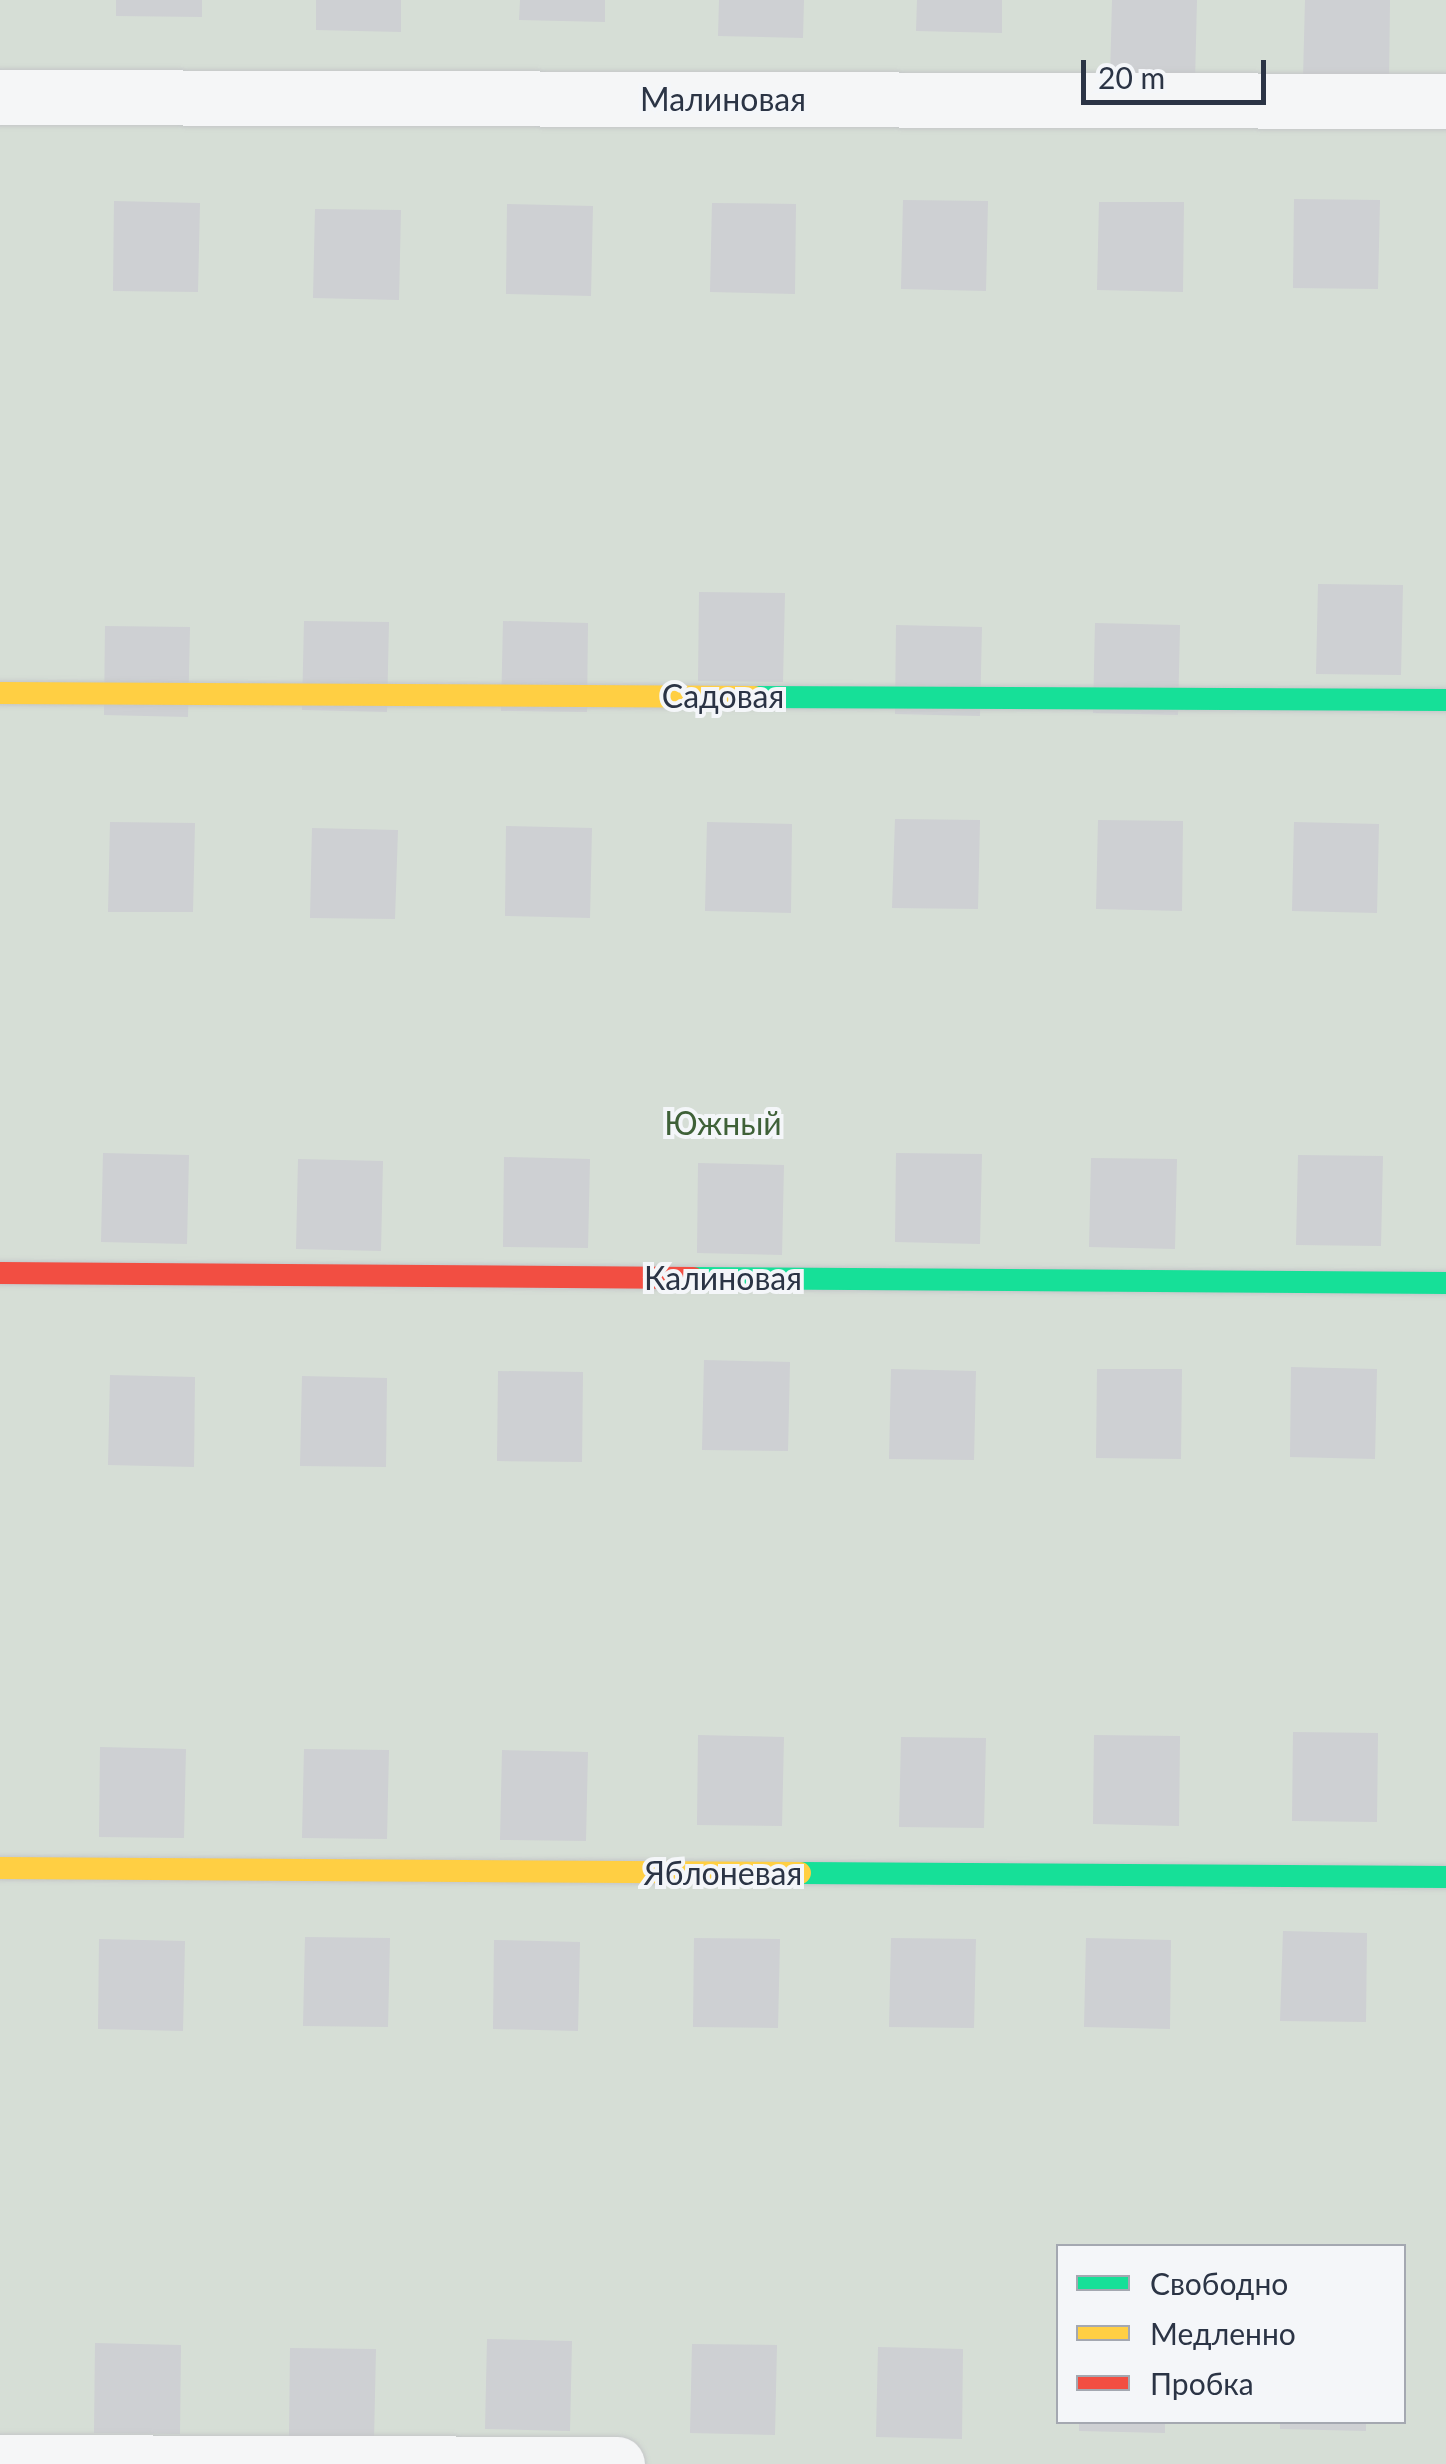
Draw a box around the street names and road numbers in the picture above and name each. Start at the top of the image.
street label: Малиновая [640,80,806,118]
street label: Садовая [662,677,784,715]
street label: Калиновая [644,1259,802,1297]
street label: Яблоневая [644,1854,802,1892]

